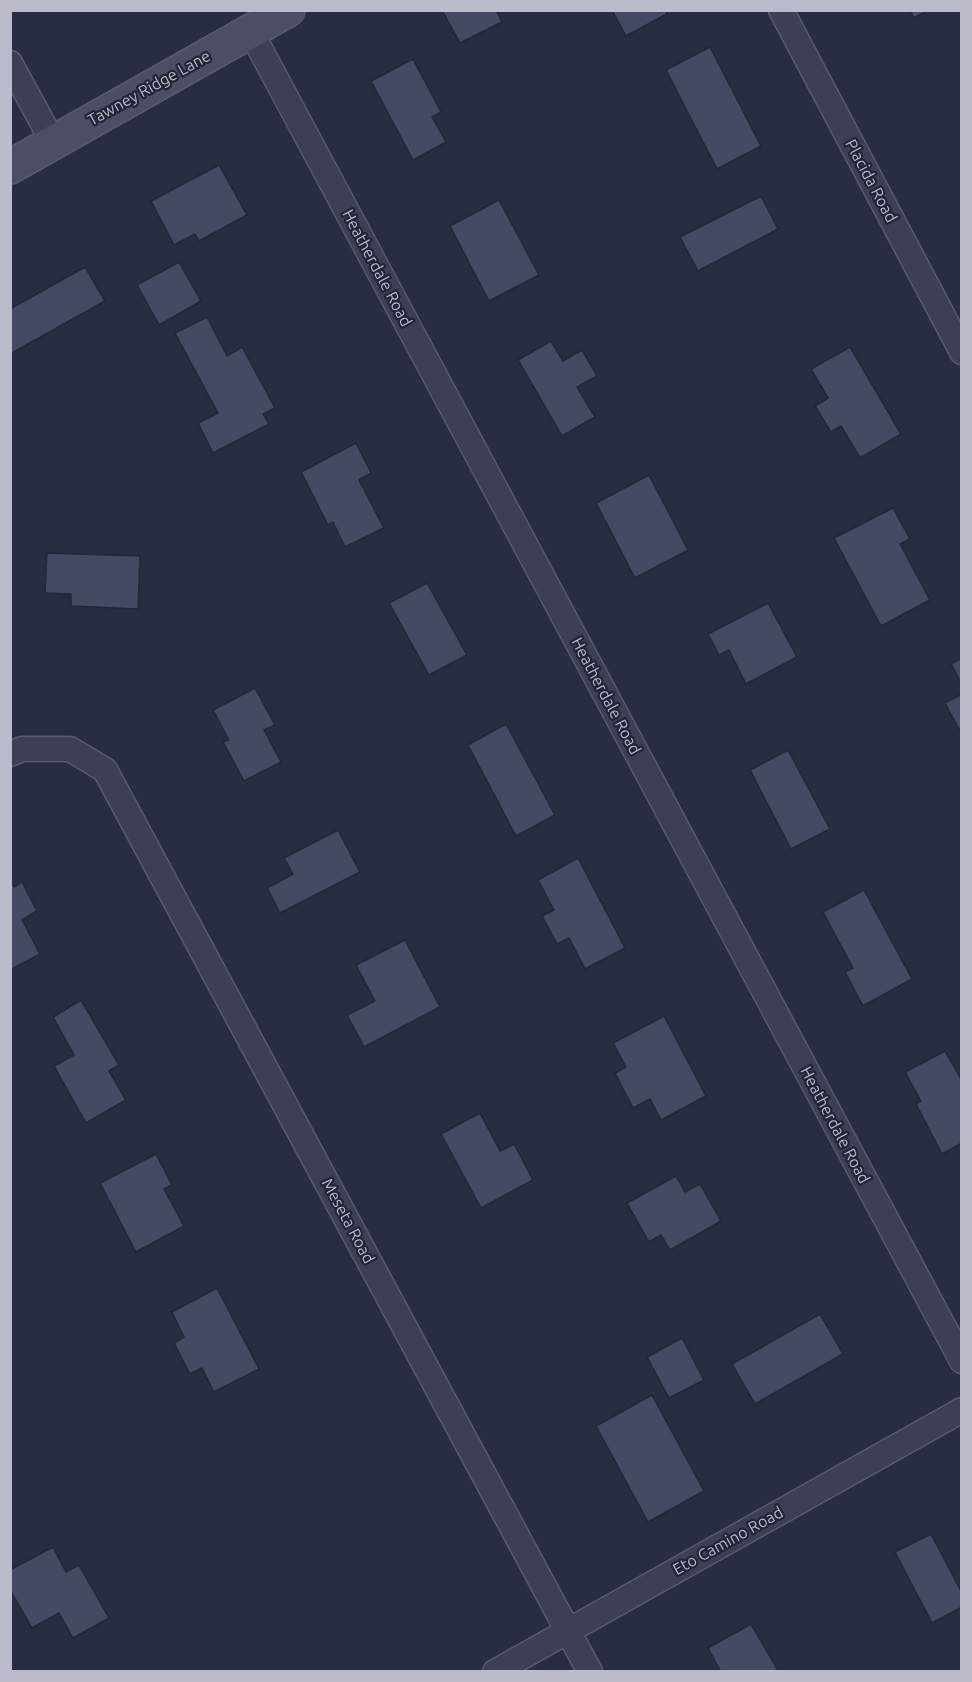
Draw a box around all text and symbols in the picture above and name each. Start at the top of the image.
street label: Tawney Ridge Lane [84,46,214,130]
street label: Placida Road [841,136,901,226]
street label: Heatherdale Road [338,206,416,330]
street label: Heatherdale Road [567,634,645,758]
street label: Heatherdale Road [796,1063,874,1187]
street label: Meseta Road [318,1175,378,1267]
street label: Eto Camino Road [670,1503,786,1579]

